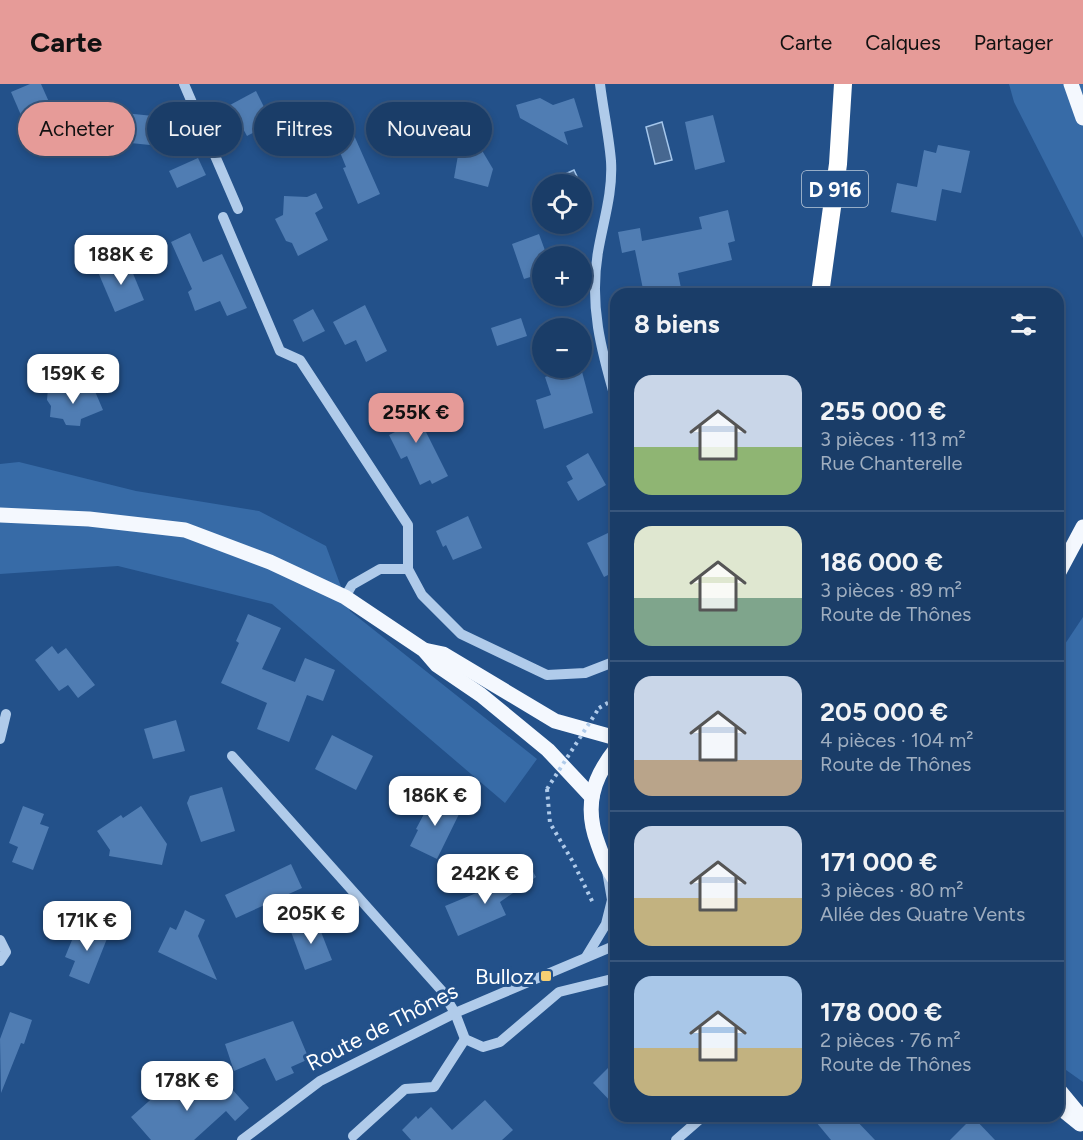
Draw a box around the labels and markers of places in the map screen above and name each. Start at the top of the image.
pin: 188K € [72,235,170,286]
pin: 159K € [24,354,122,405]
pin: 255K € [367,393,465,444]
pin: 186K € [386,776,484,827]
pin: 242K € [436,854,534,905]
pin: 205K € [262,894,360,945]
pin: 171K € [38,901,136,952]
place label: Bulloz [475,963,534,990]
marker: Bulloz [539,969,553,983]
pin: 178K € [138,1061,236,1112]

